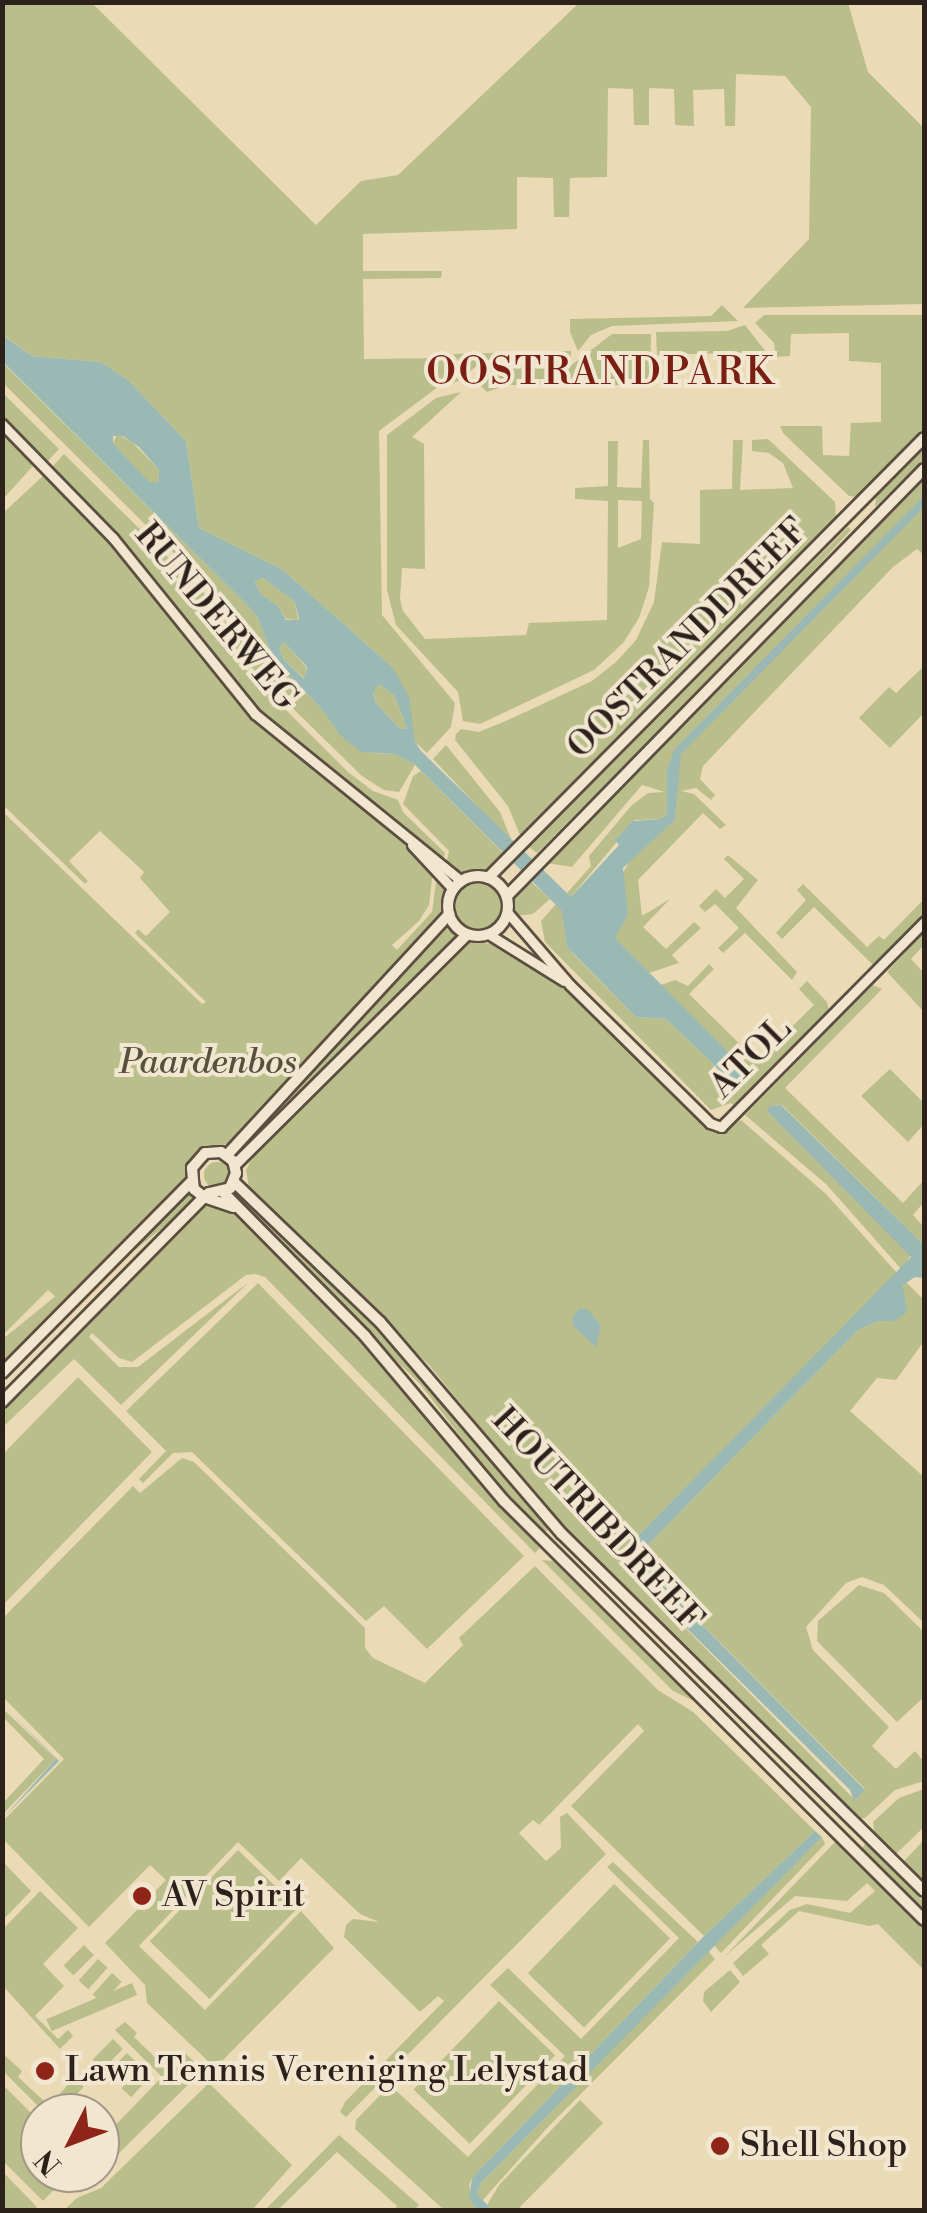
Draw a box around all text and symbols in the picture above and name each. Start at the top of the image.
district label: OOSTRANDPARK [426,350,776,396]
street label: OOSTRANDDREEF [559,510,817,768]
street label: RUNDERWEG [125,515,307,719]
street label: ATOL [701,1008,801,1108]
park label: Paardenbos [119,1042,297,1084]
street label: HOUTRIBDREEF [483,1399,711,1641]
place label: AV Spirit [162,1875,305,1917]
marker: AV Spirit [131,1885,153,1907]
place label: Lawn Tennis Vereniging Lelystad [65,2050,588,2092]
marker: Lawn Tennis Vereniging Lelystad [34,2060,56,2082]
north arrow [20,2093,120,2193]
place label: Shell Shop [740,2125,907,2167]
marker: Shell Shop [709,2135,731,2157]
text: N [28,2142,69,2182]

